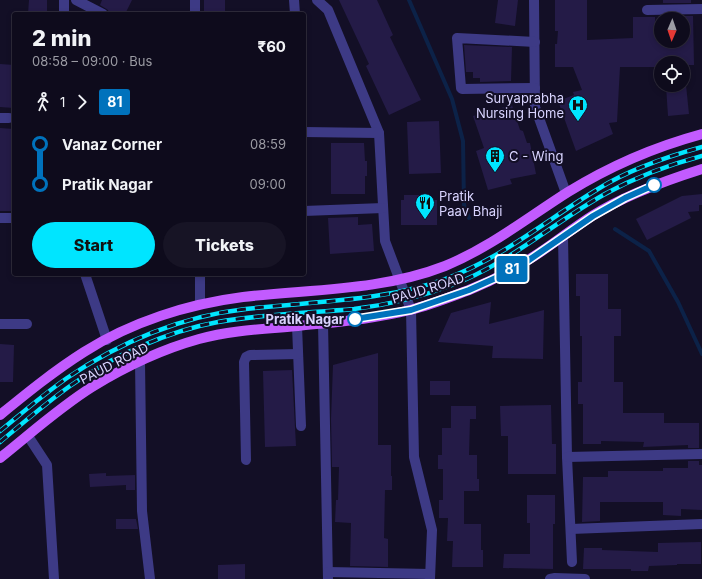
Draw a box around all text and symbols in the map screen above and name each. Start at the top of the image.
north arrow [654,12,690,48]
map controls [654,12,690,92]
text: 2 min [32,25,91,51]
text: ₹60 [258,37,286,56]
text: 08:58 – 09:00 · Bus [32,53,152,69]
button: locate [654,56,690,92]
place label: Suryaprabha Nursing Home [476,90,564,121]
icon: walk [32,91,54,113]
icon: forward [71,91,93,113]
text: 81 [107,93,122,110]
text: 1 [60,94,65,110]
hospital icon: Suryaprabha Nursing Home [567,94,589,122]
text: Vanaz Corner [62,135,162,154]
text: 08:59 [250,136,286,152]
building icon: C - Wing [484,145,506,173]
place label: C - Wing [509,148,563,164]
text: Pratik Nagar [62,175,153,194]
text: 09:00 [250,176,286,192]
unlabelled marker [646,177,662,193]
place label: Pratik Paav Bhaji [439,188,502,219]
restaurant icon: Pratik Paav Bhaji [414,192,436,220]
button: Start [32,222,155,268]
button: Tickets [163,222,286,268]
line badge: 81 [494,256,530,282]
text: 81 [504,260,520,277]
street label: PAUD ROAD [390,269,466,307]
place label: Pratik Nagar [265,311,345,327]
marker: Pratik Nagar [347,311,363,327]
street label: PAUD ROAD [77,339,151,387]

